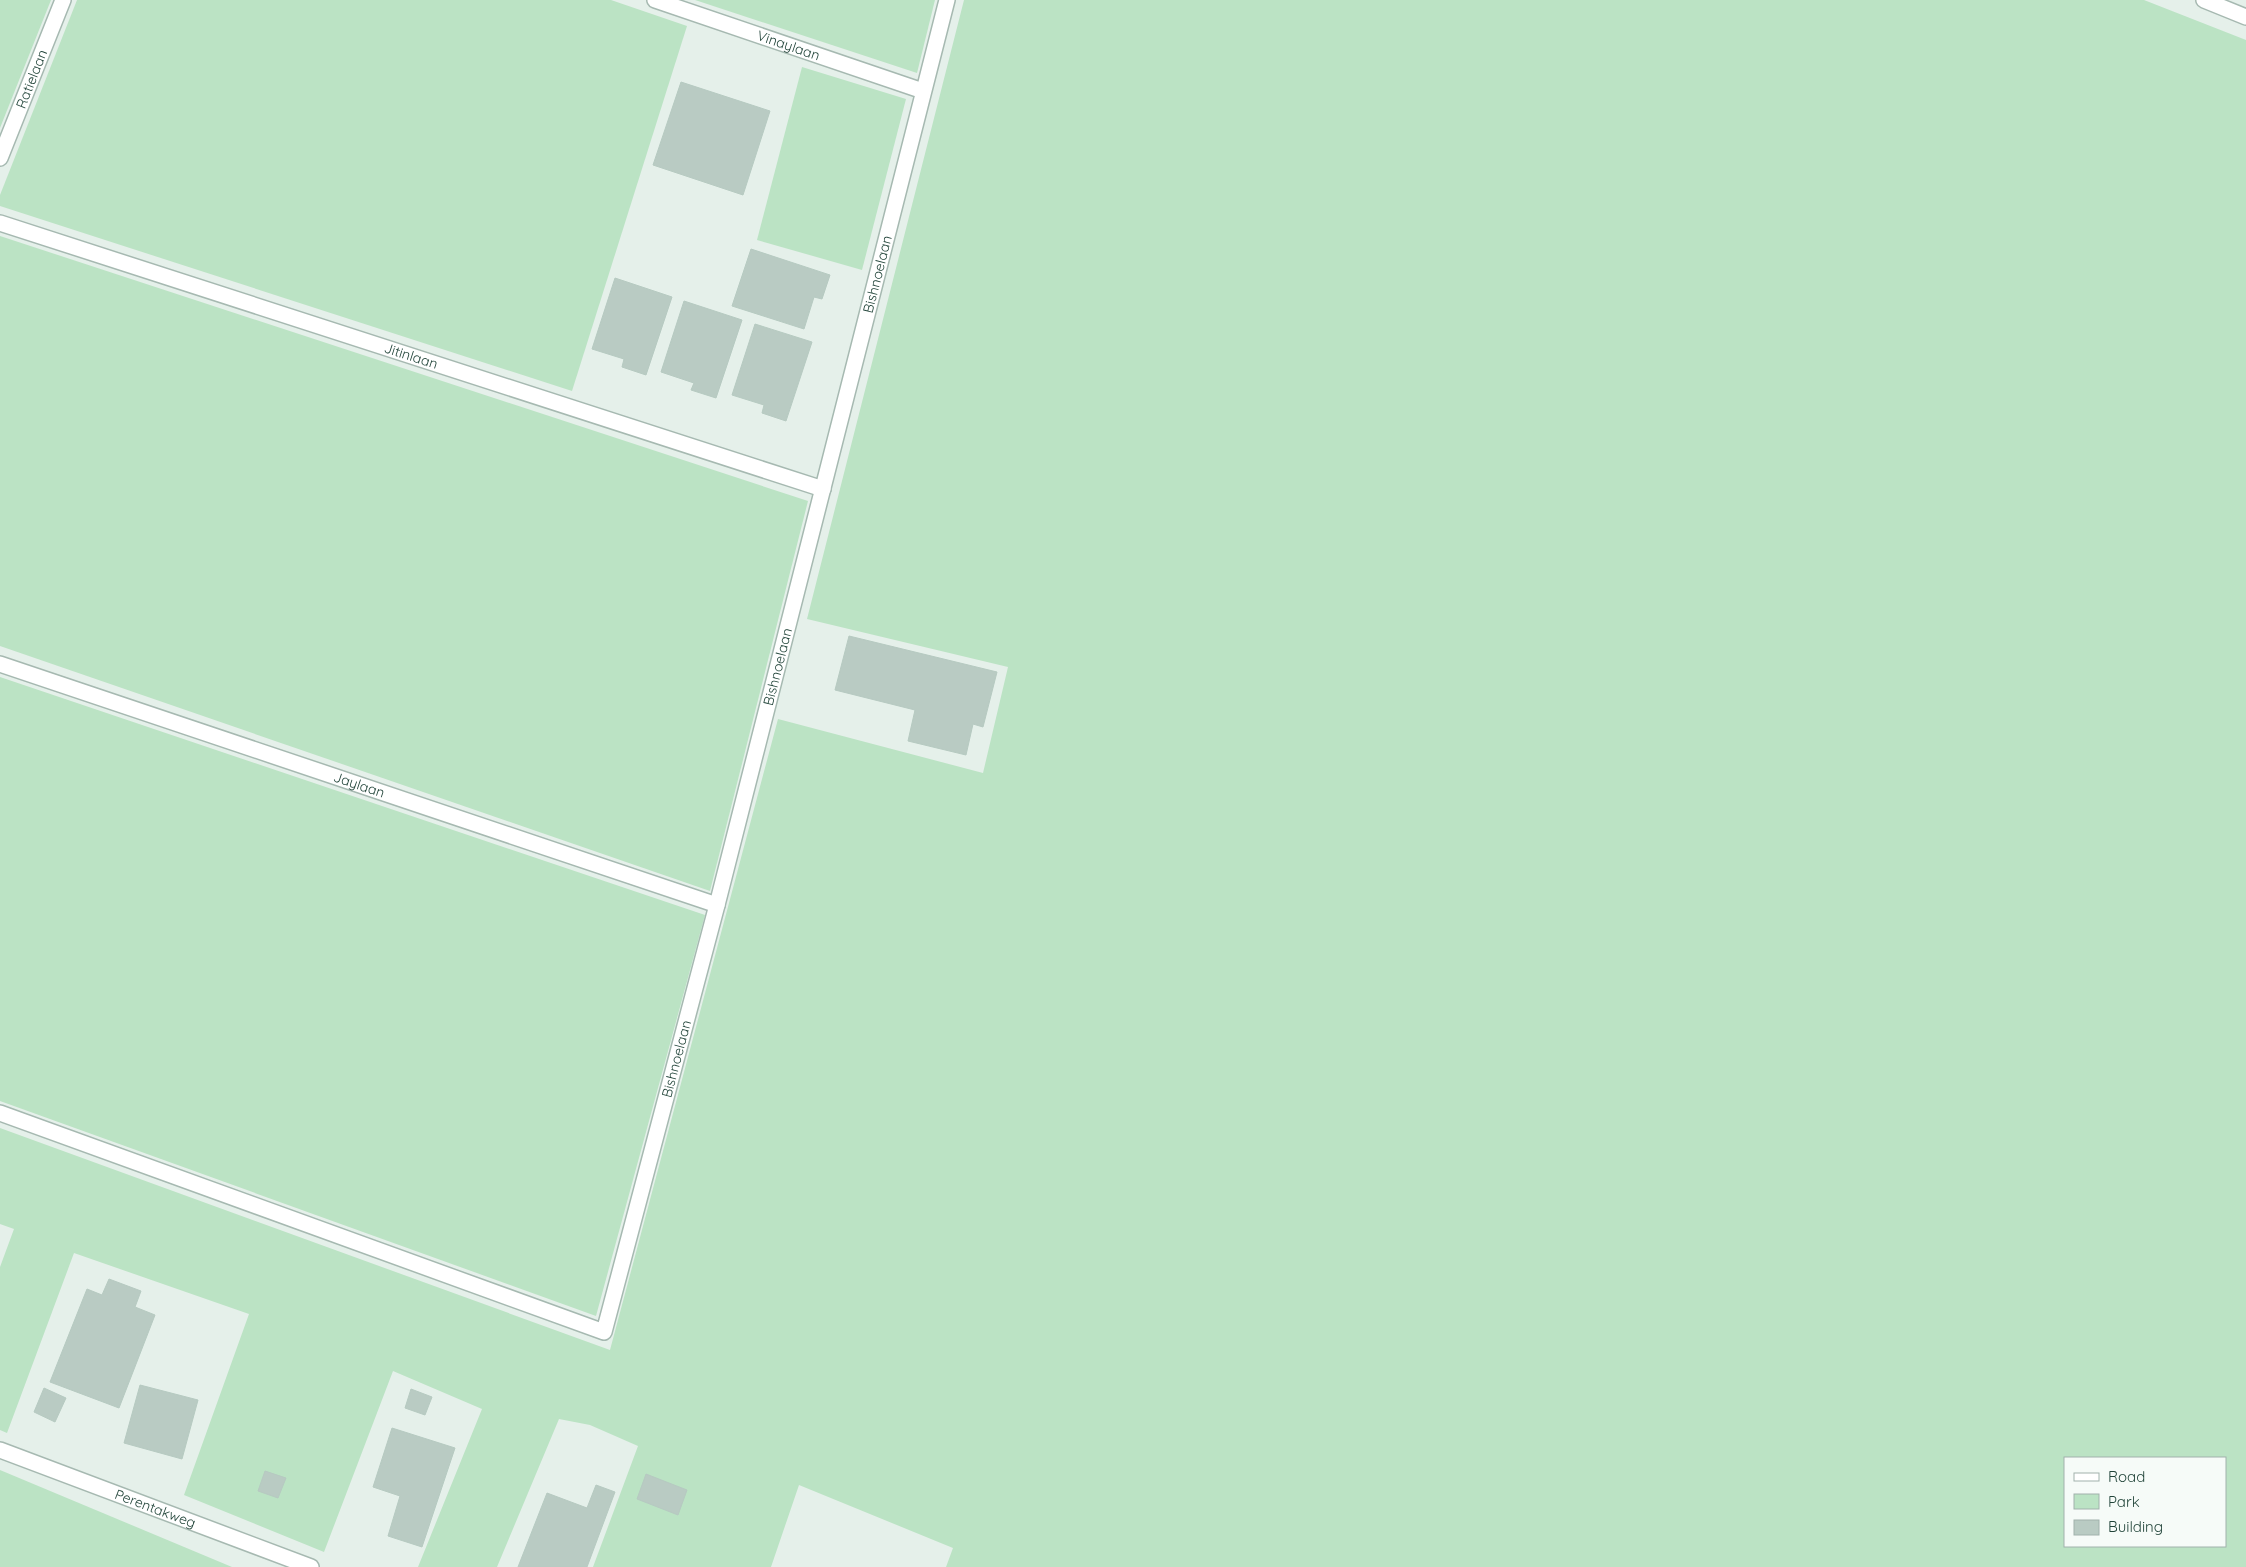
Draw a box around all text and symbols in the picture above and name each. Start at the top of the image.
street label: Vinaylaan [755,26,822,64]
street label: Ratielaan [12,47,51,111]
street label: Bishnoelaan [859,233,896,315]
street label: Jitinlaan [382,339,440,373]
street label: Bishnoelaan [759,626,796,708]
street label: Jaylaan [331,768,387,802]
street label: Bishnoelaan [657,1018,695,1100]
legend [2064,1457,2226,1547]
text: Road [2108,1467,2145,1486]
street label: Perentakweg [112,1485,198,1532]
text: Park [2108,1492,2140,1511]
text: Building [2108,1517,2163,1536]

